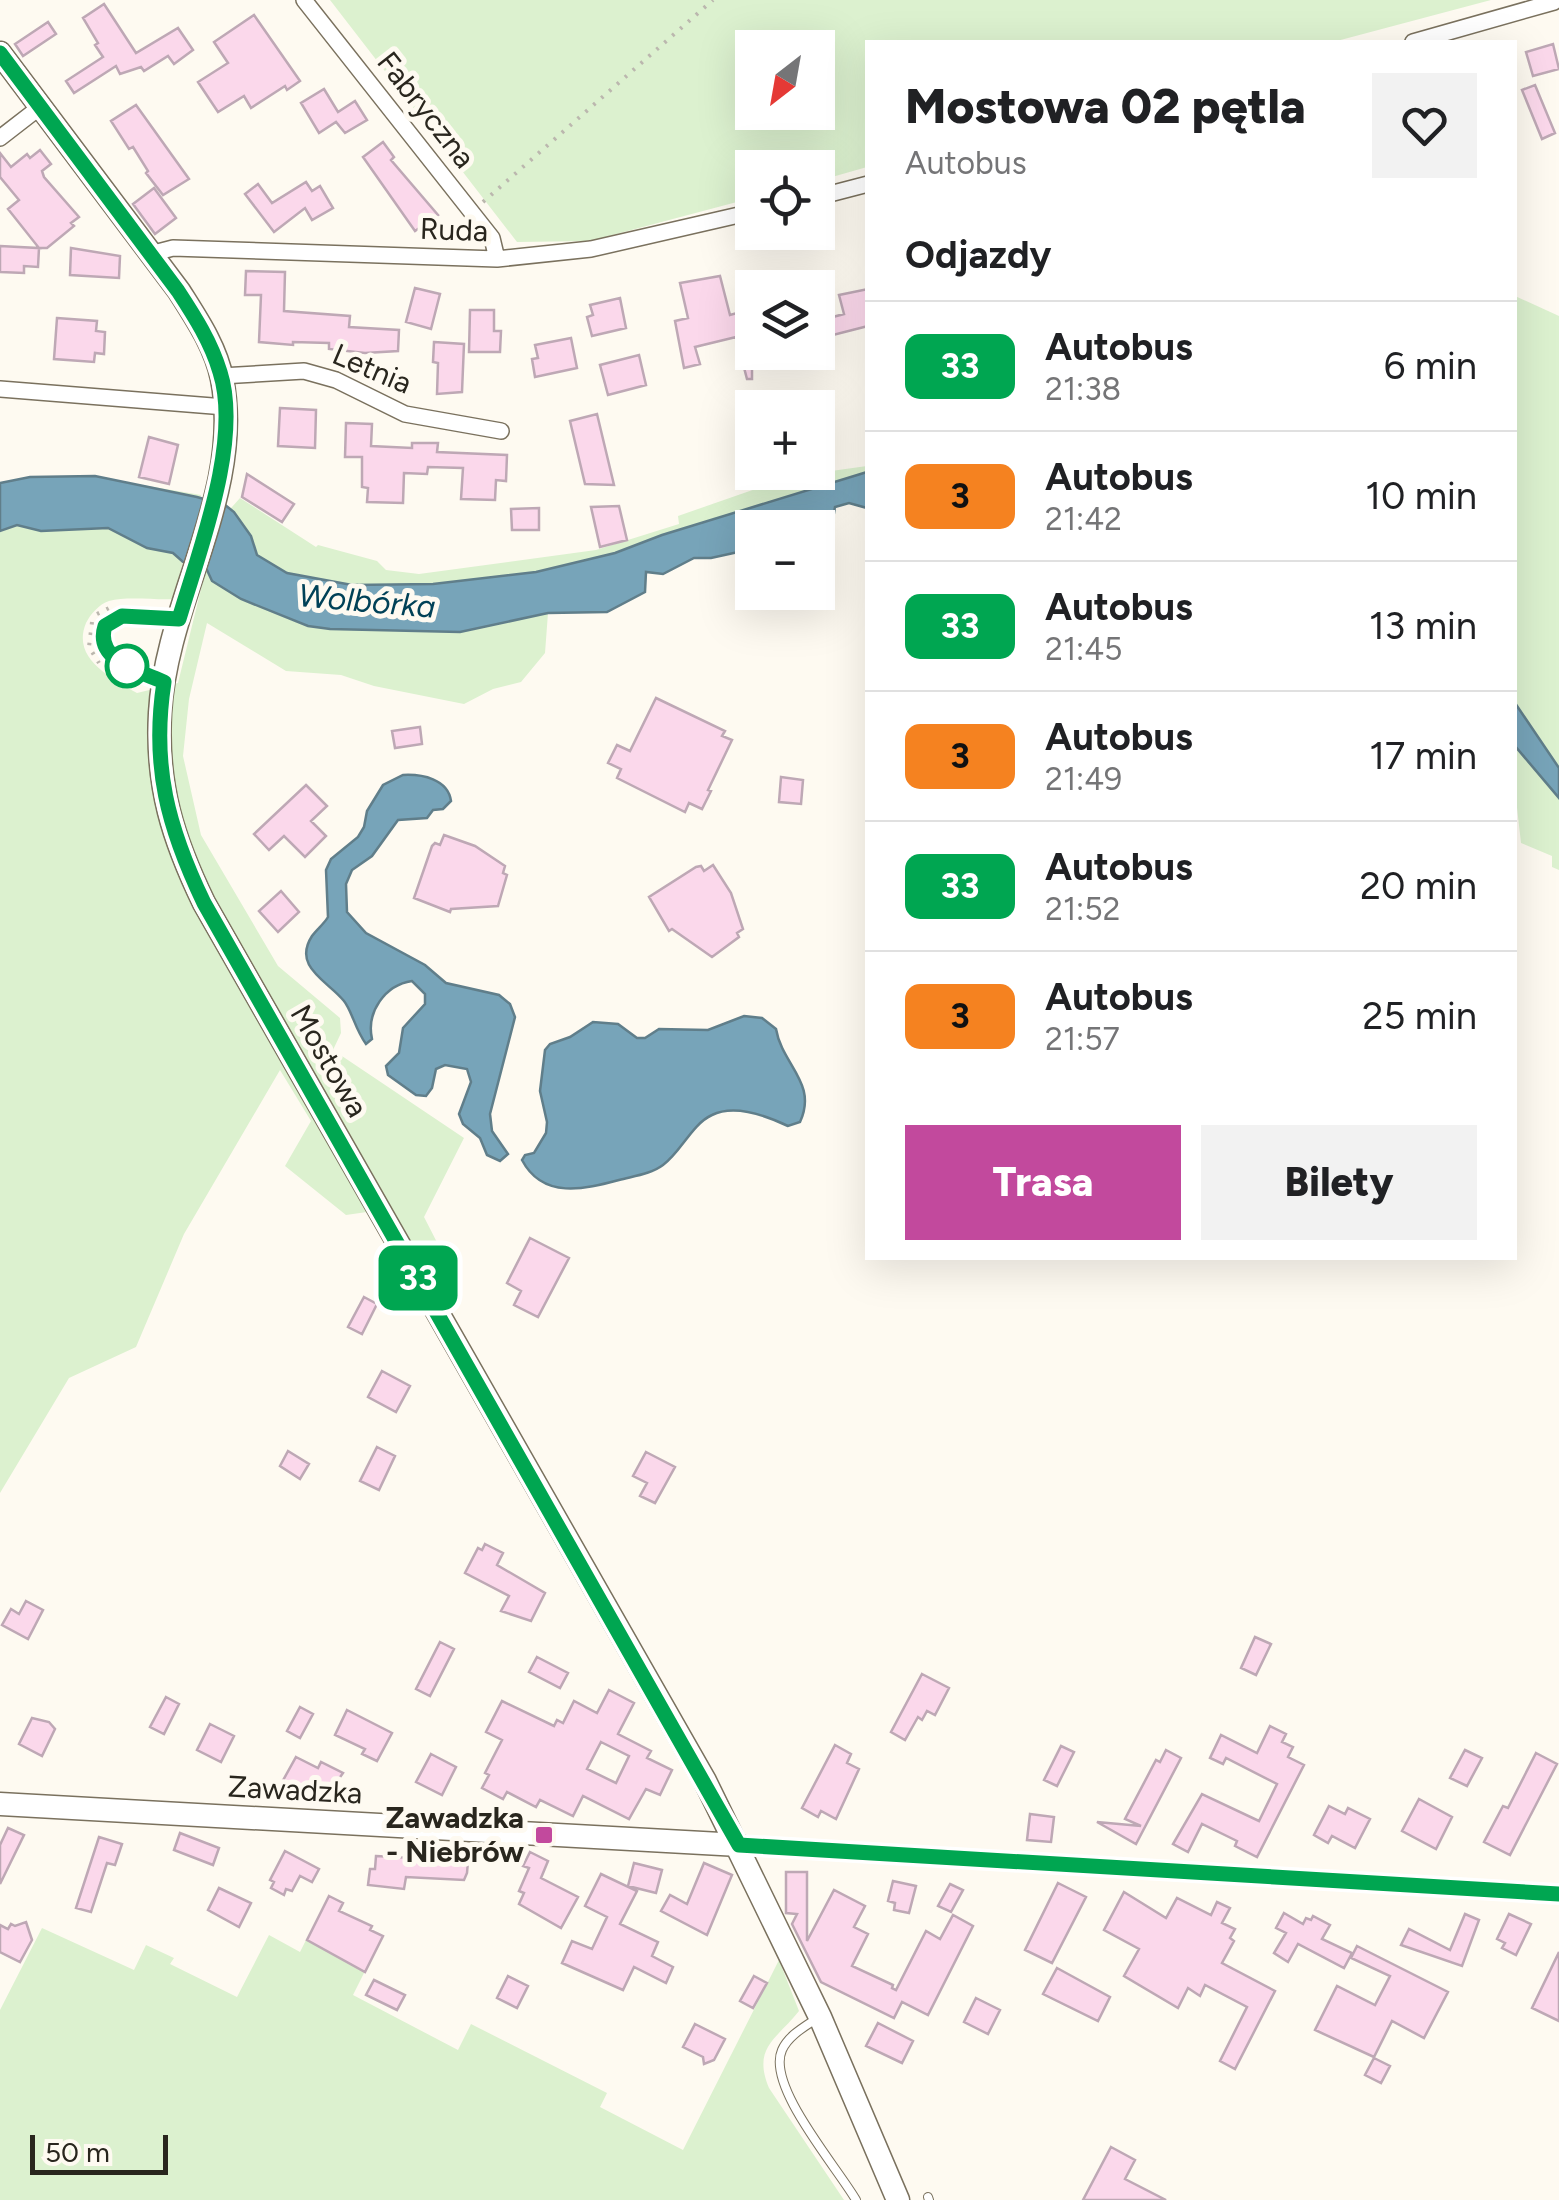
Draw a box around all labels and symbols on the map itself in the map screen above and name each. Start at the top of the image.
north arrow [735,30,835,130]
street label: Fabryczna [369,44,483,175]
street label: Ruda [419,210,489,249]
street label: Letnia [327,335,417,402]
water label: Wolbórka [297,576,437,626]
unlabelled marker [106,645,148,687]
street label: Mostowa [283,998,376,1123]
line badge: 33 [373,1246,463,1310]
street label: Zawadzka [227,1768,363,1811]
place label: Zawadzka - Niebrów [385,1799,524,1870]
marker: Zawadzka - Niebrów [533,1824,555,1846]
scale bar [30,2130,168,2174]

